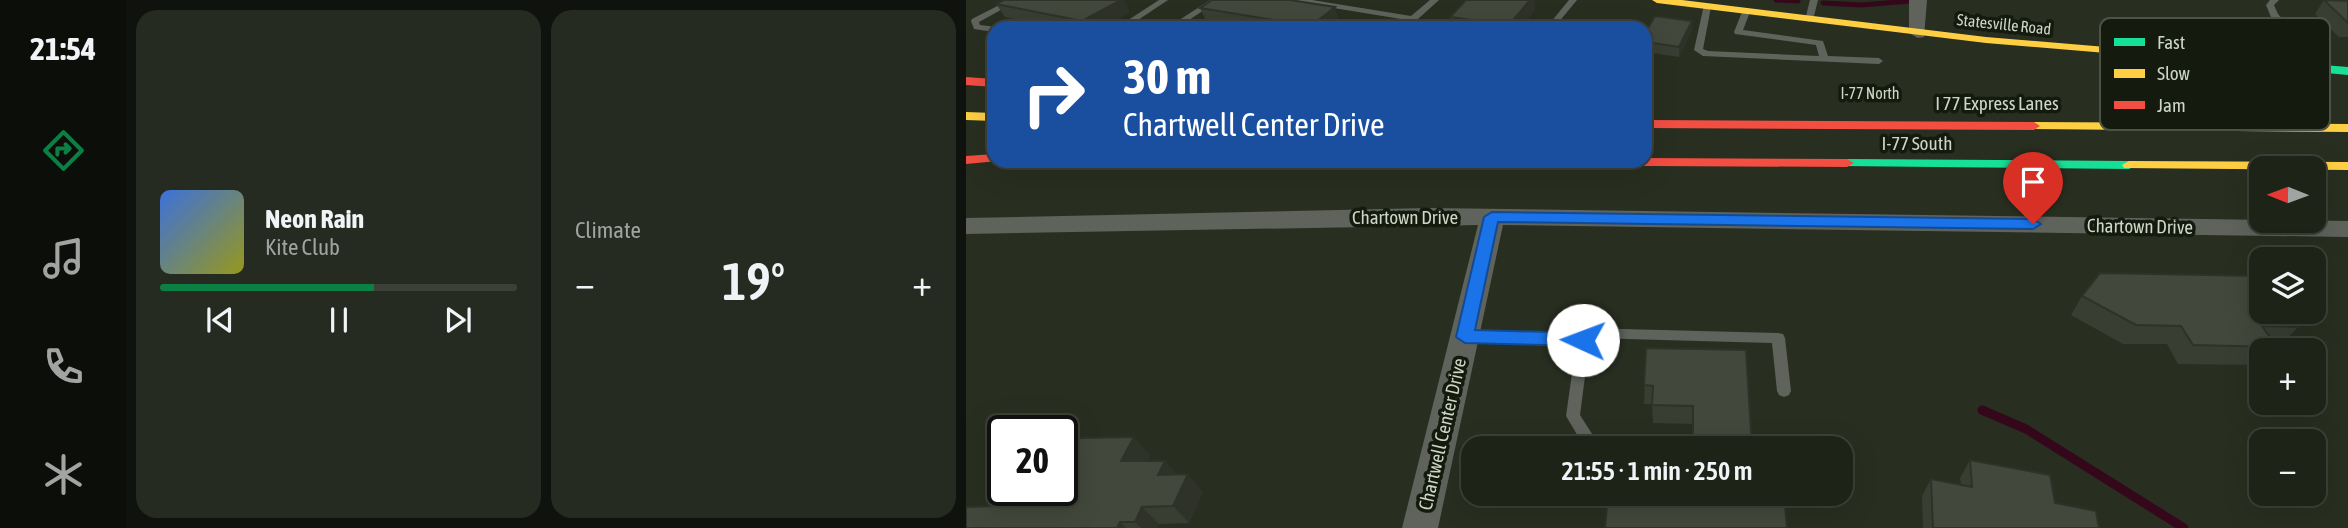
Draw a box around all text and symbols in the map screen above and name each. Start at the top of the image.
street label: Statesville Road [1956,10,2052,38]
legend [2100,18,2330,130]
text: 21:54 [30,30,96,67]
text: Fast [2157,31,2185,53]
text: 30 m [1123,48,1211,104]
icon: right [1008,49,1099,140]
text: Slow [2157,62,2191,84]
street label: I-77 North [1840,84,1900,102]
street label: I 77 Express Lanes [1935,92,2059,114]
text: Jam [2157,94,2186,116]
text: Chartwell Center Drive [1123,106,1385,143]
icon: directions [39,126,88,175]
street label: I-77 South [1882,132,1952,154]
pin [2003,152,2063,224]
north arrow [2249,156,2326,233]
map controls [2249,156,2326,506]
icon: arrive [2014,163,2052,201]
text: Neon Rain [265,204,364,234]
street label: Chartown Drive [1352,206,1458,228]
street label: Chartown Drive [2087,214,2193,238]
text: Climate [575,217,641,243]
icon: music [39,234,88,283]
text: Kite Club [265,234,340,260]
button: layers [2249,247,2326,324]
text: 19° [722,251,785,311]
text: − [575,261,595,304]
text: + [912,261,932,304]
icon: previous [201,301,239,339]
icon: pause [320,301,358,339]
icon: next [439,301,477,339]
position arrow [1546,303,1620,377]
button: + [2249,338,2326,415]
icon: phone [39,342,88,391]
street label: Chartwell Center Drive [1414,356,1470,512]
speed limit sign: 20 [987,415,1078,506]
button: − [2249,429,2326,506]
icon: climate [39,450,88,499]
text: 21:55 · 1 min · 250 m [1562,456,1752,486]

